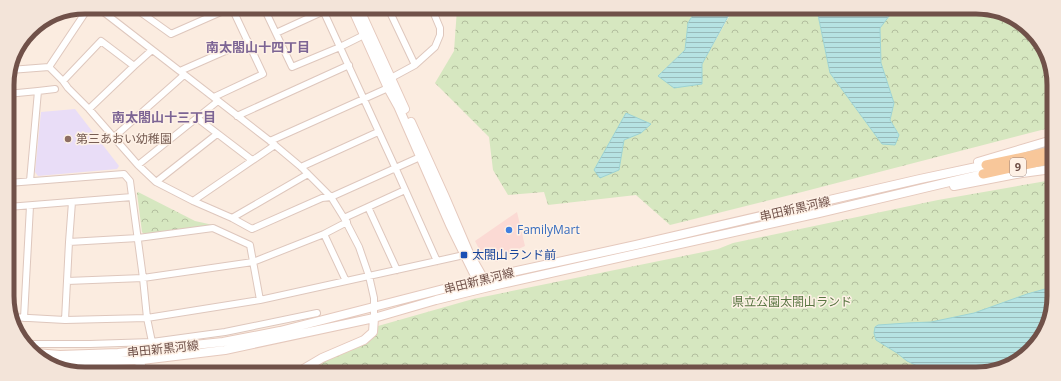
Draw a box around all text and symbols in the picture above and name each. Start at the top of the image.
district label: 南太閤山十四丁目 [206,38,310,56]
district label: 南太閤山十三丁目 [112,108,216,126]
place label: 第三あおい幼稚園 [76,130,172,147]
marker: 第三あおい幼稚園 [63,134,73,144]
road number: 9 [1010,158,1026,176]
street label: 串田新黒河線 [758,192,832,225]
place label: FamilyMart [517,221,580,238]
marker: FamilyMart [504,225,514,235]
place label: 太閤山ランド前 [472,246,556,263]
marker: 太閤山ランド前 [459,250,469,260]
street label: 串田新黒河線 [442,264,516,297]
park label: 県立公園太閤山ランド [732,293,852,310]
street label: 串田新黒河線 [126,336,200,361]

